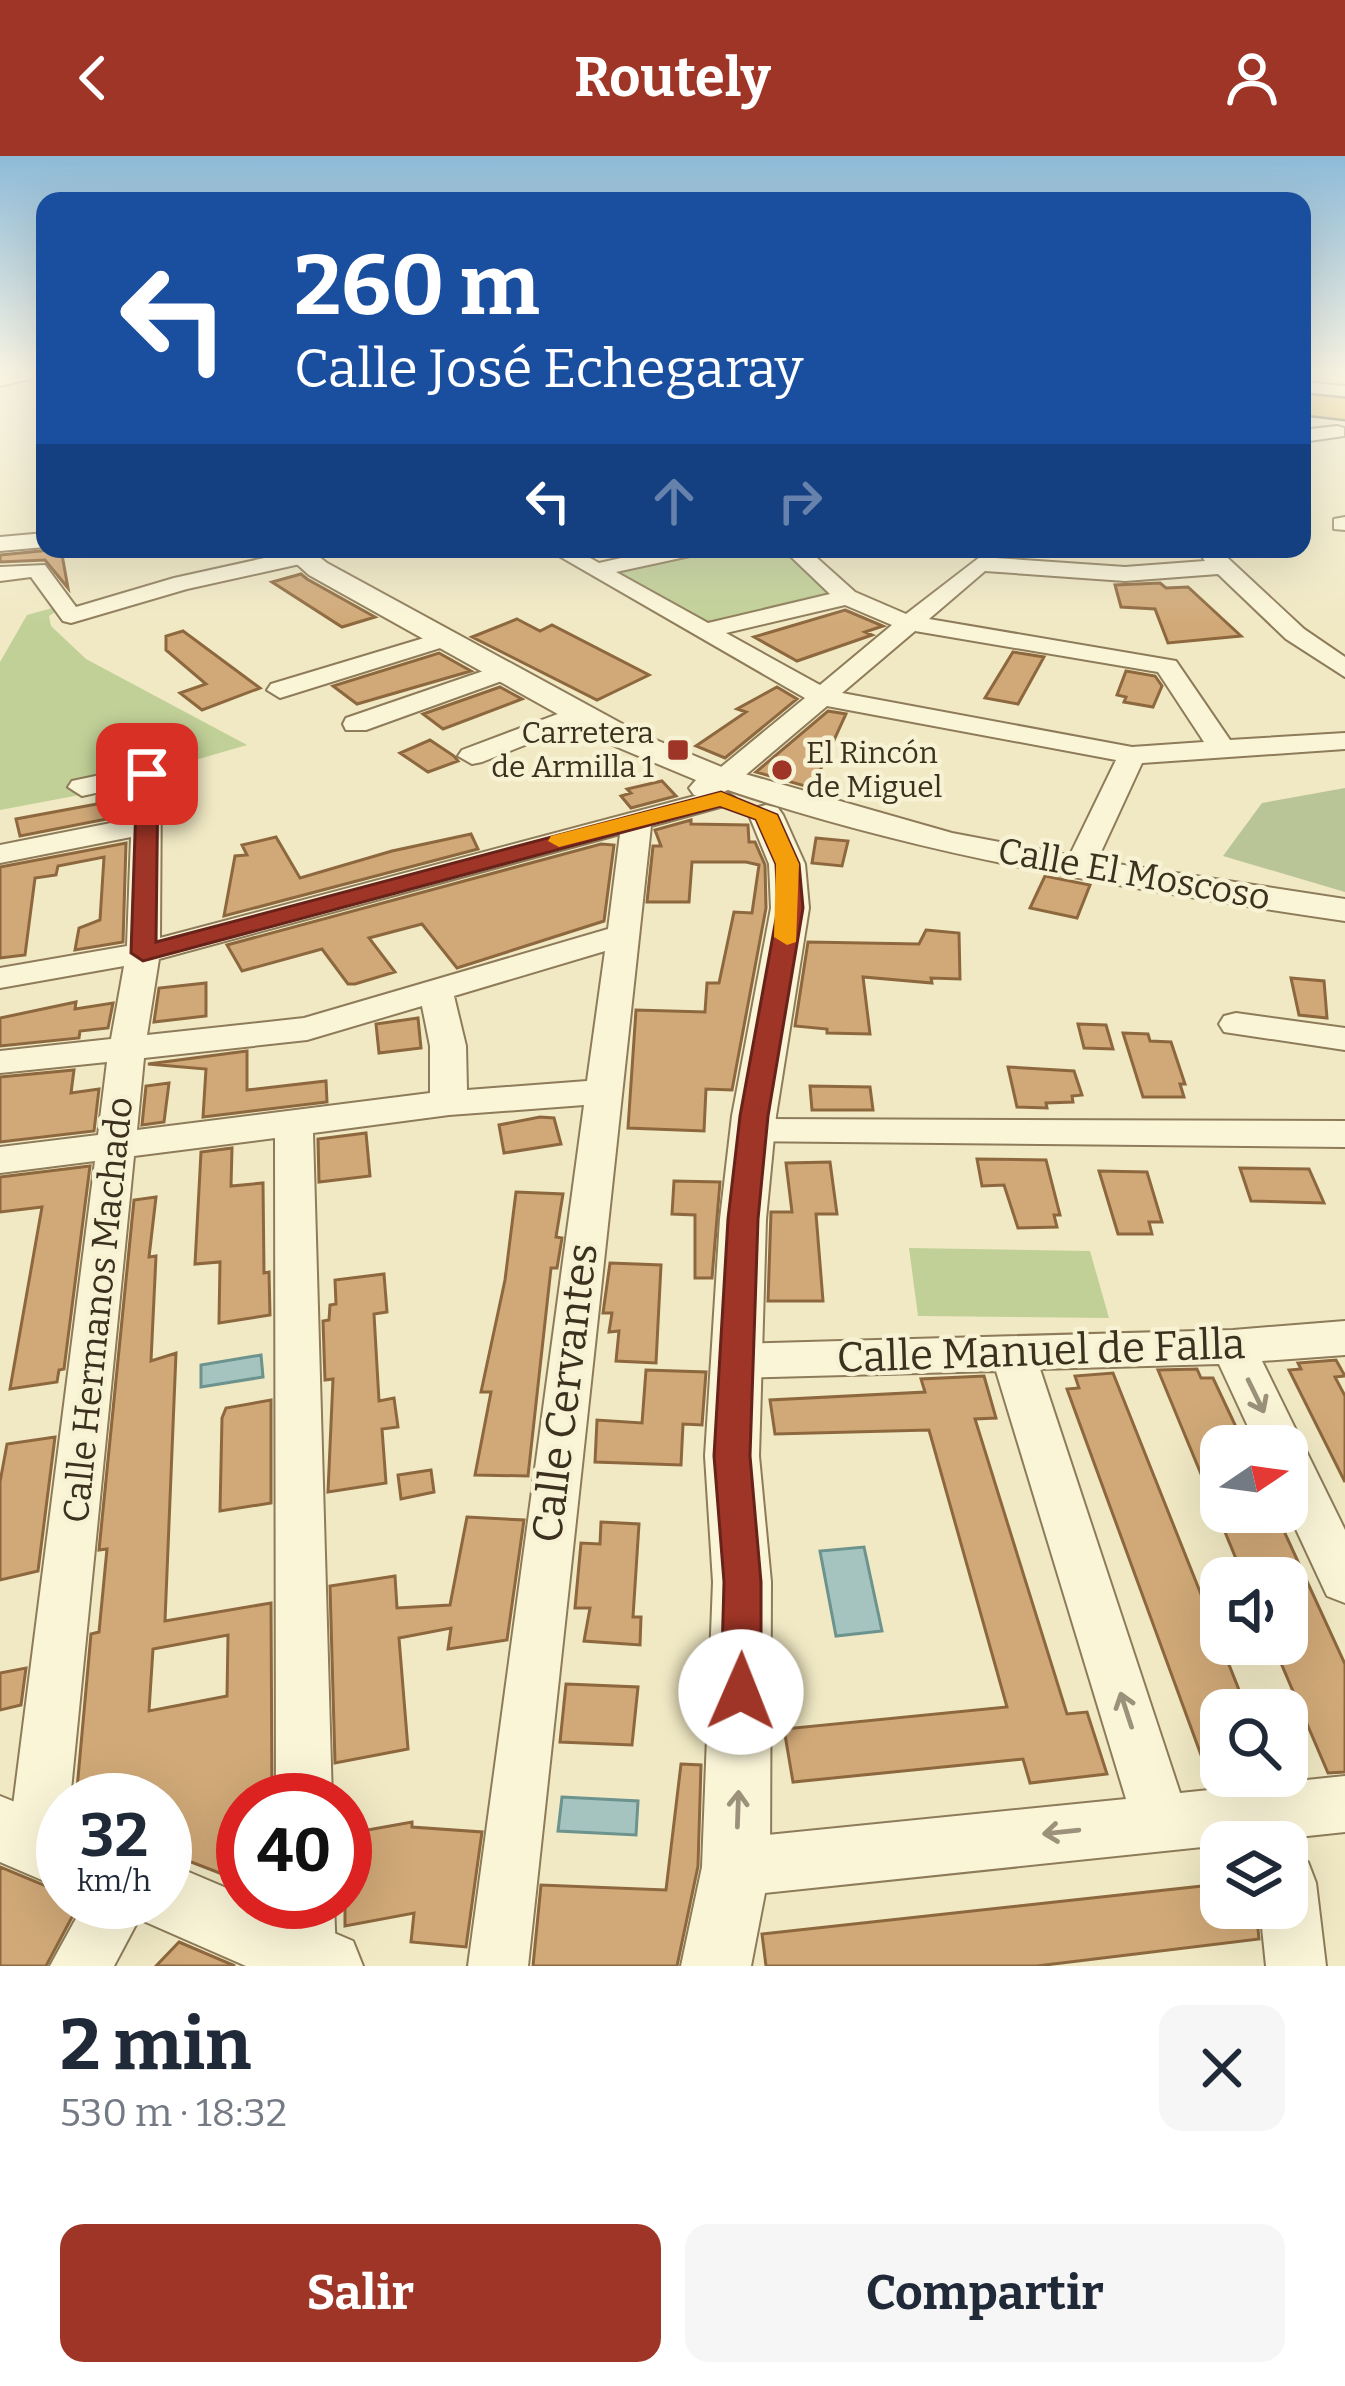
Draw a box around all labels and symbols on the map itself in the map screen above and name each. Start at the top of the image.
place label: Carretera de Armilla 1 [491,715,654,785]
pin [96,723,198,825]
place label: El Rincón de Miguel [806,735,942,805]
marker: Carretera de Armilla 1 [665,737,691,763]
marker: El Rincón de Miguel [769,757,795,783]
street label: Calle El Moscoso [995,828,1273,920]
street label: Calle Hermanos Machado [54,1095,142,1525]
street label: Calle Cervantes [522,1241,608,1545]
street label: Calle Manuel de Falla [836,1319,1246,1383]
one-way arrow [1246,1378,1269,1413]
north arrow [1200,1425,1308,1533]
position arrow [678,1629,804,1755]
one-way arrow [1114,1692,1136,1730]
speed limit sign: 40 [216,1773,372,1929]
one-way arrow [727,1790,750,1829]
one-way arrow [1043,1821,1082,1844]

